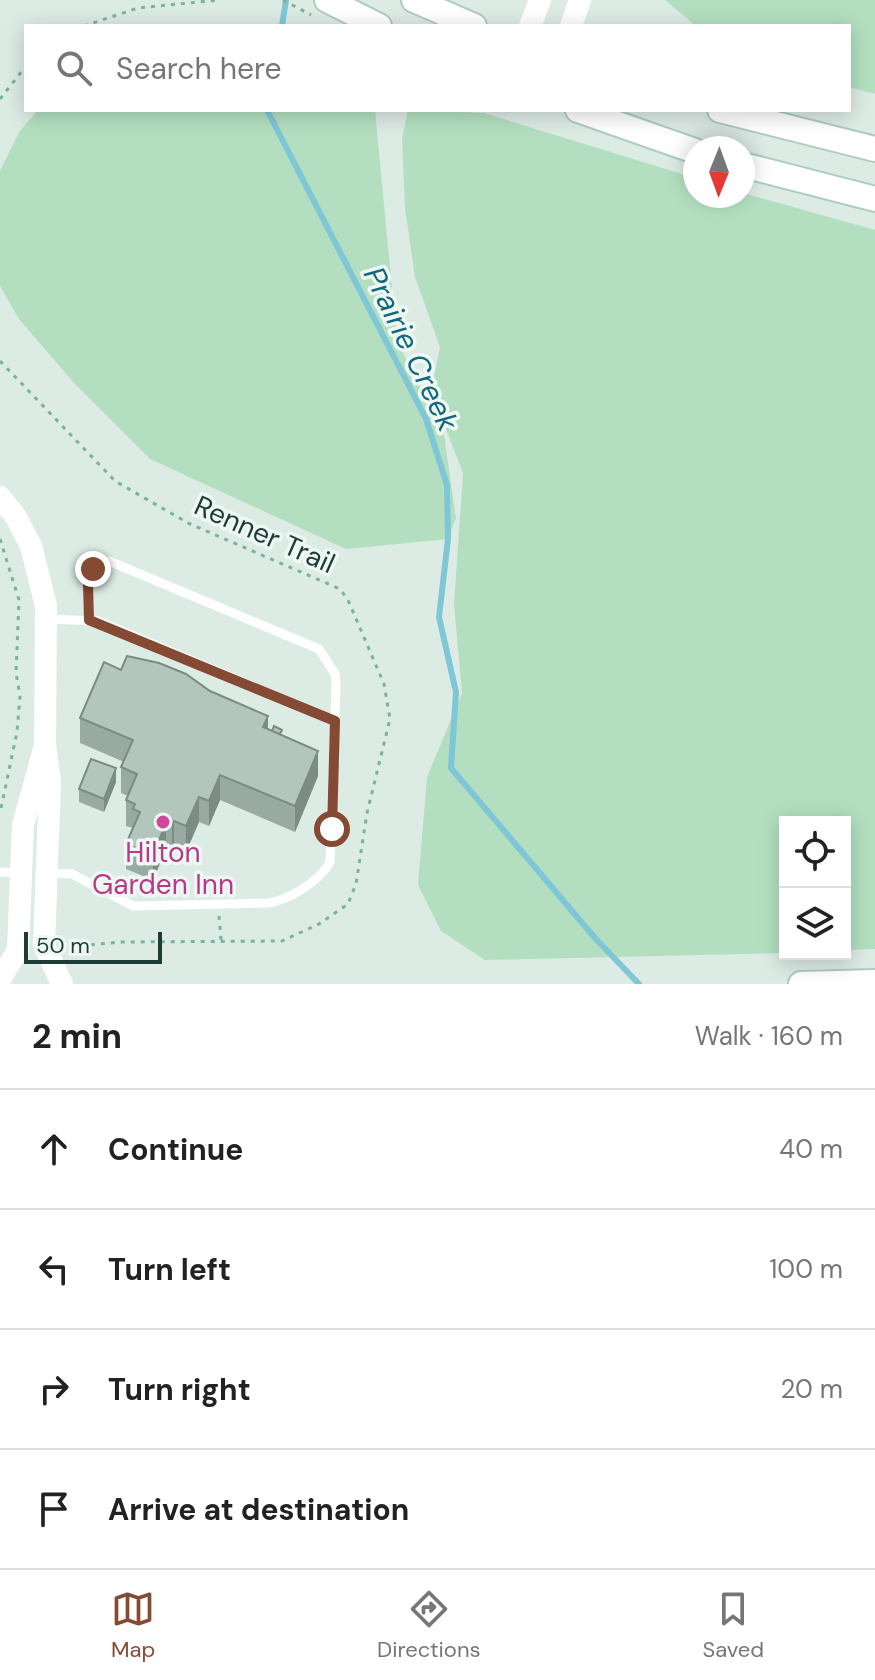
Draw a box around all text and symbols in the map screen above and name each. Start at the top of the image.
search box [24,24,851,112]
icon: search [52,46,96,90]
text: Search here [116,49,282,88]
north arrow [683,136,755,208]
water label: Prairie Creek [355,260,468,438]
street label: Renner Trail [189,487,341,582]
route end [75,551,111,587]
route start [314,811,350,847]
marker: Hilton Garden Inn [154,813,172,831]
map controls [779,816,851,960]
button: locate [779,816,851,888]
place label: Hilton Garden Inn [92,834,234,903]
button: layers [779,888,851,960]
scale bar [24,928,162,964]
text: 50 m [36,931,90,960]
text: 2 min [32,1014,122,1059]
text: Walk · 160 m [695,1019,843,1053]
icon: ahead [32,1127,76,1171]
text: Continue [108,1130,243,1169]
text: 40 m [779,1132,843,1166]
icon: left [32,1247,76,1291]
text: Turn left [108,1250,231,1289]
text: 100 m [769,1252,843,1286]
icon: right [32,1367,76,1411]
text: Turn right [108,1370,251,1409]
text: 20 m [780,1372,843,1406]
icon: arrive [32,1487,76,1531]
text: Arrive at destination [108,1490,409,1529]
tab: Map [111,1587,155,1664]
tab: Directions [377,1587,481,1664]
tab: Saved [702,1587,764,1664]

